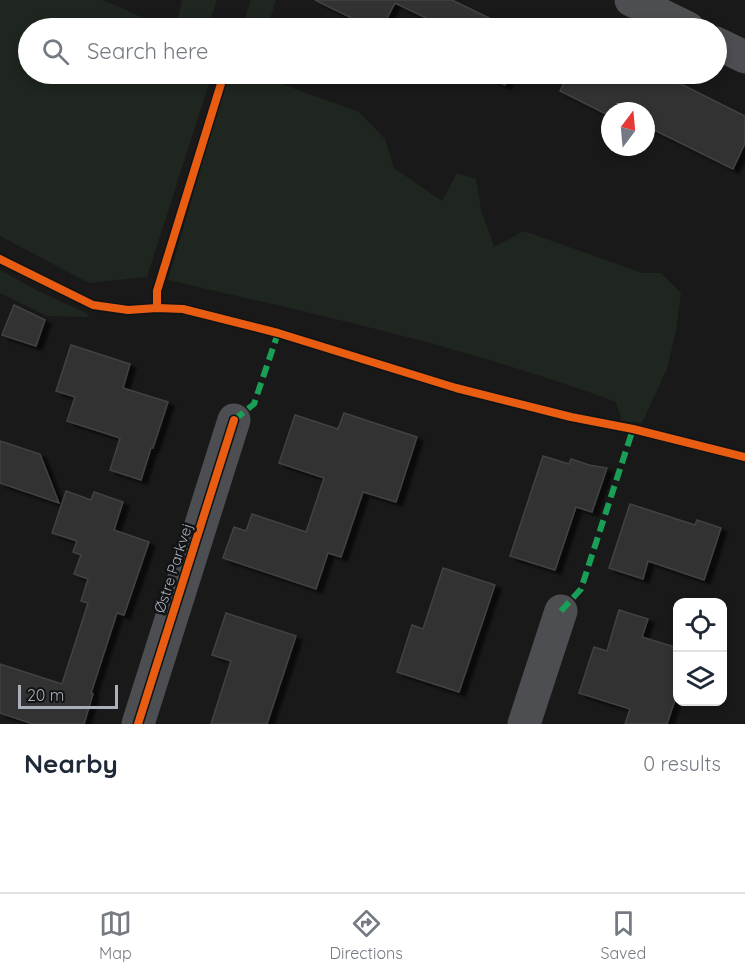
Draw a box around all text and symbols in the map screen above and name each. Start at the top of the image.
search box [18,18,727,84]
icon: search [39,35,72,68]
text: Search here [87,37,208,65]
north arrow [601,102,655,156]
street label: Østre Parkvej [150,521,196,615]
map controls [673,598,727,706]
button: locate [673,598,727,652]
button: layers [673,652,727,706]
scale bar [18,682,118,710]
text: 20 m [27,685,64,705]
text: Nearby [24,747,118,780]
text: 0 results [643,751,721,776]
tab: Map [99,907,132,963]
tab: Directions [330,907,403,963]
tab: Saved [601,907,646,963]

